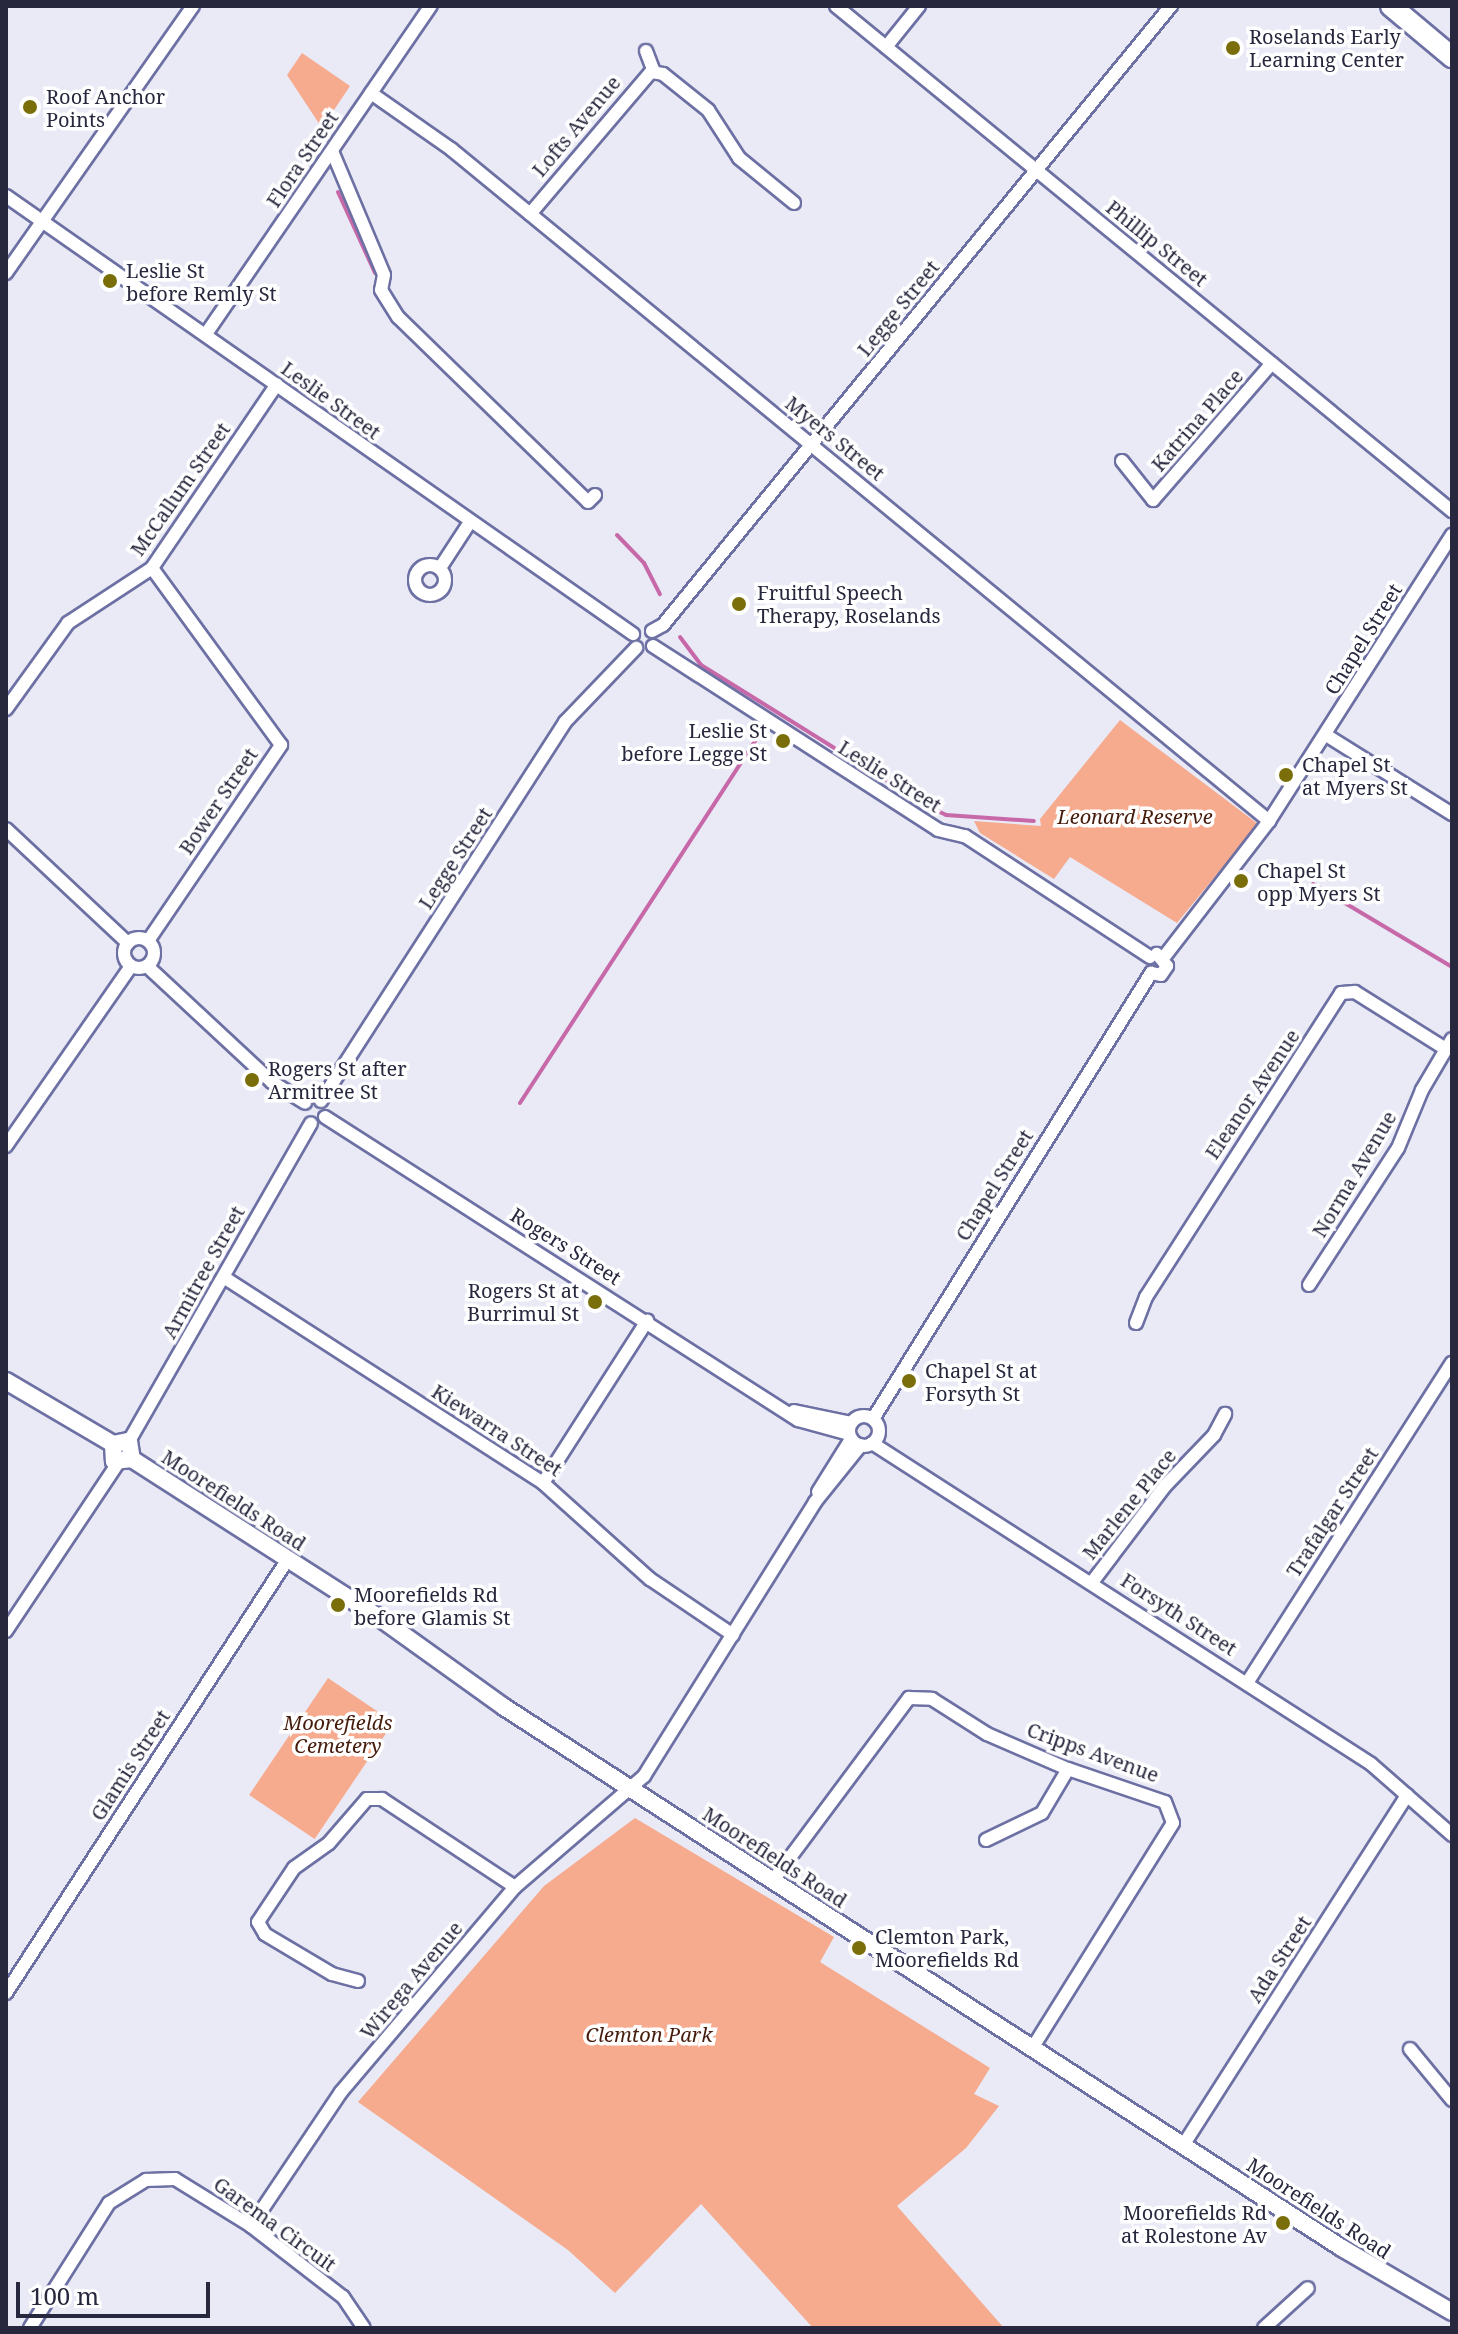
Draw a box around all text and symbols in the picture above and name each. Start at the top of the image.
place label: Roselands Early Learning Center [1249,24,1404,71]
marker: Roselands Early Learning Center [1224,39,1242,57]
street label: Lofts Avenue [527,71,625,181]
place label: Roof Anchor Points [46,84,165,131]
marker: Roof Anchor Points [21,98,39,116]
street label: Flora Street [261,106,343,212]
street label: Phillip Street [1102,195,1212,291]
street label: Legge Street [852,255,944,361]
place label: Leslie St before Remly St [126,258,277,305]
marker: Leslie St before Remly St [101,272,119,290]
street label: Leslie Street [277,356,385,444]
street label: Katrina Place [1146,364,1248,476]
street label: Myers Street [781,391,889,485]
street label: McCallum Street [125,418,235,560]
street label: Chapel Street [1319,579,1407,699]
place label: Fruitful Speech Therapy, Roselands [757,580,941,627]
marker: Fruitful Speech Therapy, Roselands [728,593,750,615]
place label: Leslie St before Legge St [621,718,767,765]
marker: Leslie St before Legge St [774,732,792,750]
street label: Leslie Street [834,735,946,817]
street label: Bower Street [174,743,262,859]
place label: Chapel St at Myers St [1302,752,1408,799]
marker: Chapel St at Myers St [1277,766,1295,784]
street label: Legge Street [413,803,497,913]
park label: Leonard Reserve [1057,804,1213,828]
place label: Chapel St opp Myers St [1257,858,1381,905]
marker: Chapel St opp Myers St [1232,872,1250,890]
street label: Eleanor Avenue [1200,1025,1304,1163]
place label: Rogers St after Armitree St [268,1056,407,1103]
marker: Rogers St after Armitree St [243,1071,261,1089]
street label: Norma Avenue [1307,1107,1401,1241]
street label: Chapel Street [950,1125,1038,1245]
street label: Armitree Street [157,1202,249,1342]
street label: Rogers Street [506,1203,626,1289]
place label: Rogers St at Burrimul St [467,1278,579,1325]
marker: Rogers St at Burrimul St [586,1293,604,1311]
place label: Chapel St at Forsyth St [925,1358,1037,1405]
marker: Chapel St at Forsyth St [900,1372,918,1390]
street label: Kiewarra Street [427,1379,567,1481]
street label: Trafalgar Street [1281,1443,1383,1581]
street label: Marlene Place [1077,1444,1181,1564]
street label: Moorefields Road [158,1445,310,1555]
street label: Forsyth Street [1117,1568,1241,1660]
place label: Moorefields Rd before Glamis St [354,1582,510,1629]
marker: Moorefields Rd before Glamis St [329,1596,347,1614]
street label: Glamis Street [85,1705,175,1825]
park label: Moorefields Cemetery [283,1710,393,1757]
street label: Cripps Avenue [1024,1717,1162,1787]
street label: Moorefields Road [699,1802,851,1912]
street label: Ada Street [1242,1911,1316,2007]
street label: Wirega Avenue [355,1916,467,2044]
place label: Clemton Park, Moorefields Rd [875,1924,1019,1971]
marker: Clemton Park, Moorefields Rd [850,1939,868,1957]
park label: Clemton Park [585,2022,713,2046]
street label: Moorefields Road [1243,2153,1395,2263]
street label: Garema Circuit [209,2172,341,2276]
place label: Moorefields Rd at Rolestone Av [1121,2200,1267,2247]
marker: Moorefields Rd at Rolestone Av [1274,2214,1292,2232]
scale bar [20,2266,214,2316]
text: 100 m [30,2279,99,2312]

